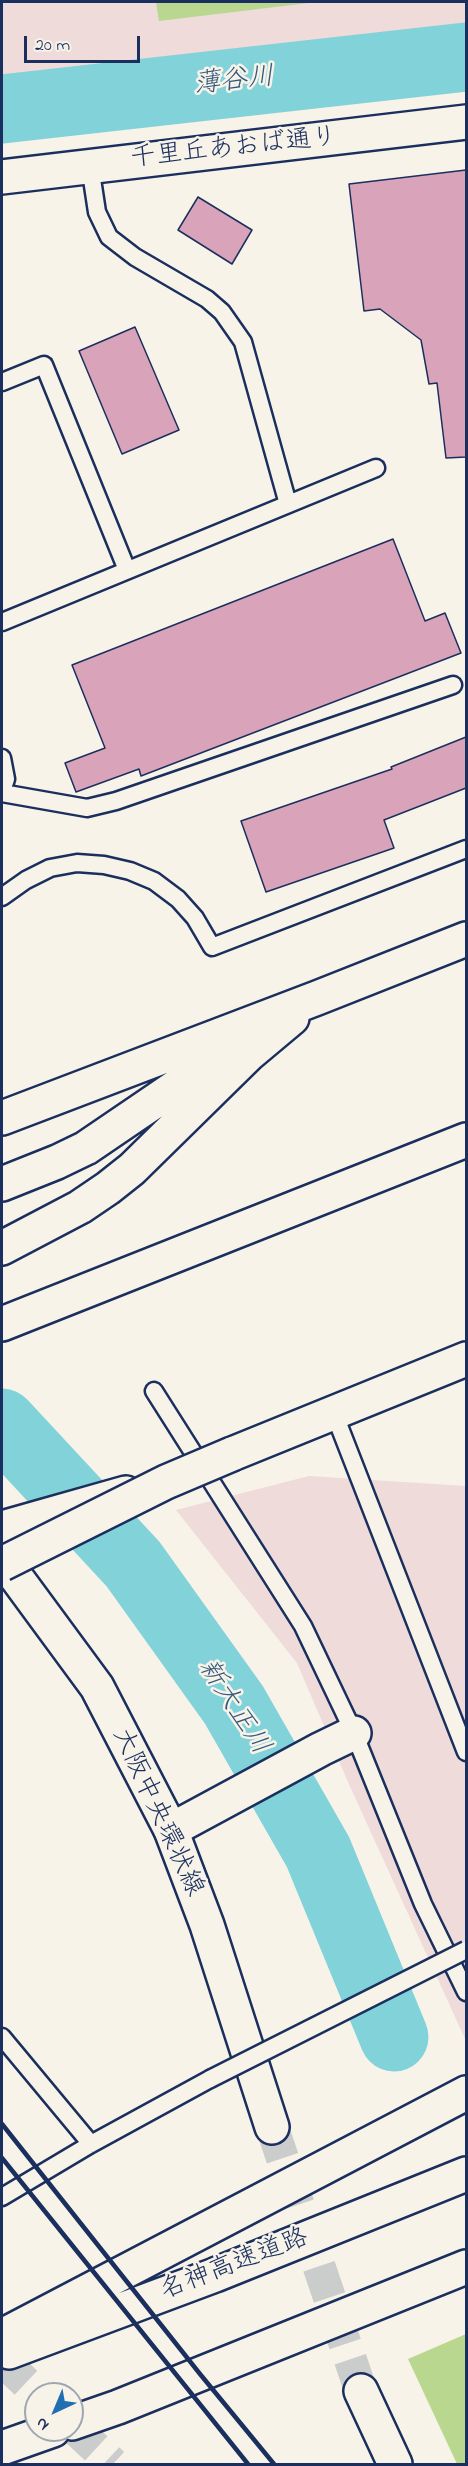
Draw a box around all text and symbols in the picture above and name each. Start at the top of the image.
scale bar [27,24,142,62]
text: 20 m [35,33,70,59]
water label: 薄谷川 [192,63,276,103]
street label: 千里丘あおば通り [129,124,339,176]
water label: 新大正川 [189,1654,275,1762]
street label: 大阪中央環状線 [103,1724,209,1902]
street label: 名神高速道路 [157,2223,313,2309]
north arrow [24,2382,84,2442]
text: N [31,2411,55,2436]

